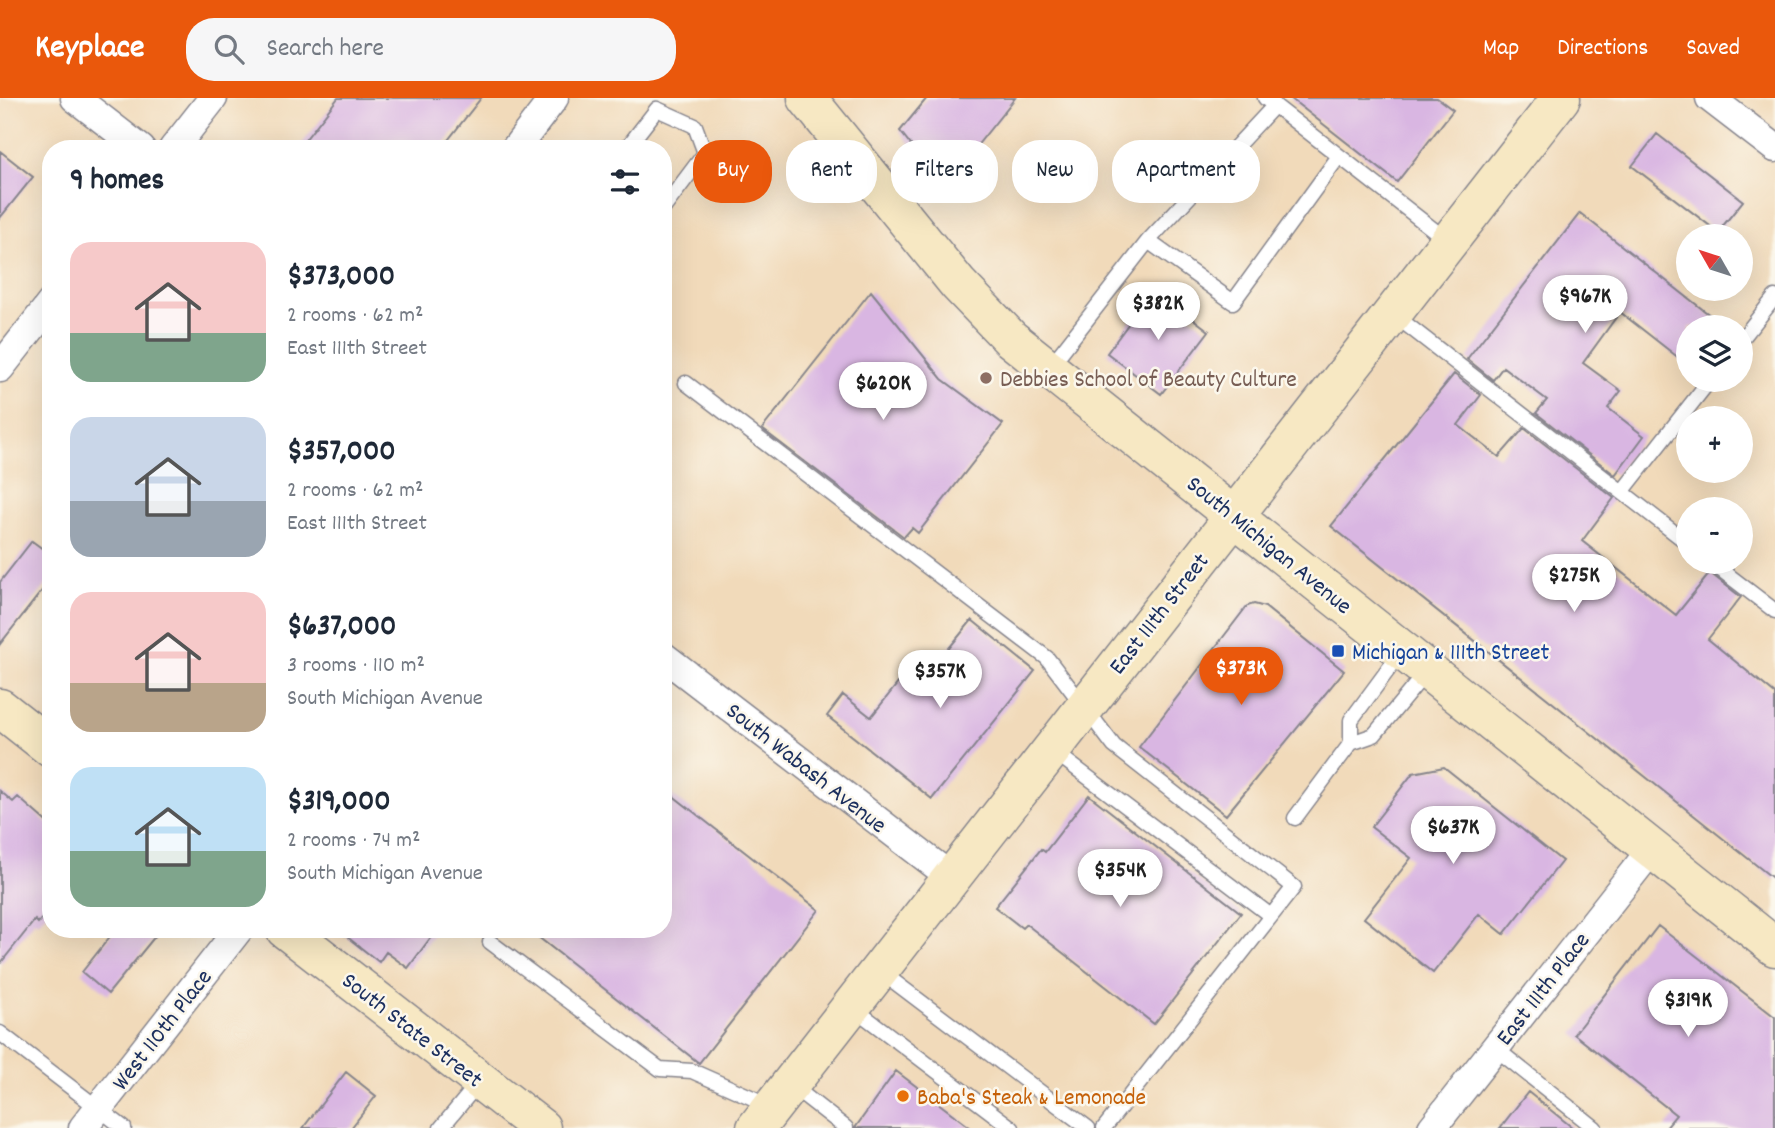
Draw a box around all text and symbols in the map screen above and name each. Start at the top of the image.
search box [186,18,676,81]
text: Keyplace [35,26,144,73]
icon: search [210,30,248,68]
text: Search here [266,31,384,68]
text: Map [1483,32,1519,66]
text: Directions [1557,32,1648,66]
text: Saved [1686,32,1740,66]
chip: Buy [693,140,772,203]
chip: Rent [786,140,877,203]
chip: Filters [891,140,998,203]
chip: New [1012,140,1098,203]
chip: Apartment [1112,140,1260,203]
text: 9 homes [70,161,164,204]
icon: filters [606,163,644,201]
north arrow [1676,224,1754,301]
map controls [1676,224,1753,574]
text: $373,000 [287,257,395,300]
icon: home [126,270,210,354]
pin: $967K [1536,275,1634,335]
text: $967K [1559,281,1611,314]
pin: $382K [1109,282,1207,342]
text: $382K [1132,288,1184,321]
text: 2 rooms · 62 m² [287,300,423,333]
button: layers [1676,315,1753,392]
text: East 111th Street [287,333,427,366]
pin: $620K [834,362,932,422]
place label: Debbies School of Beauty Culture [1000,364,1297,398]
text: $620K [855,368,911,401]
marker: Debbies School of Beauty Culture [978,370,994,386]
button: + [1676,406,1753,483]
text: $357,000 [287,432,396,475]
icon: home [126,445,210,529]
street label: South Michigan Avenue [1178,469,1358,624]
text: 2 rooms · 62 m² [287,475,423,508]
button: − [1676,497,1753,574]
text: East 111th Street [287,508,427,541]
street label: East 111th Street [1102,547,1219,683]
pin: $275K [1525,554,1623,614]
text: $275K [1548,560,1600,593]
text: $637,000 [287,607,396,650]
icon: home [126,620,210,704]
place label: Michigan & 111th Street [1352,637,1549,671]
marker: Michigan & 111th Street [1330,643,1346,659]
pin: $373K [1192,648,1290,707]
text: 3 rooms · 110 m² [287,650,425,683]
pin: $357K [891,650,989,710]
text: $373K [1215,653,1267,686]
text: $357K [914,656,966,689]
text: South Michigan Avenue [287,683,483,716]
street label: South Wabash Avenue [718,696,893,843]
text: $319,000 [287,782,391,825]
icon: home [126,795,210,879]
pin: $637K [1404,806,1502,866]
text: $637K [1427,812,1479,845]
text: 2 rooms · 74 m² [287,825,420,858]
pin: $354K [1071,850,1169,909]
text: $354K [1094,855,1146,888]
text: South Michigan Avenue [287,858,483,891]
street label: East 111th Place [1489,926,1600,1054]
street label: West 110th Place [105,963,222,1099]
street label: South State Street [333,965,489,1097]
pin: $319K [1639,979,1737,1039]
text: $319K [1664,985,1712,1018]
place label: Baba's Steak & Lemonade [917,1082,1146,1116]
marker: Baba's Steak & Lemonade [895,1088,911,1104]

